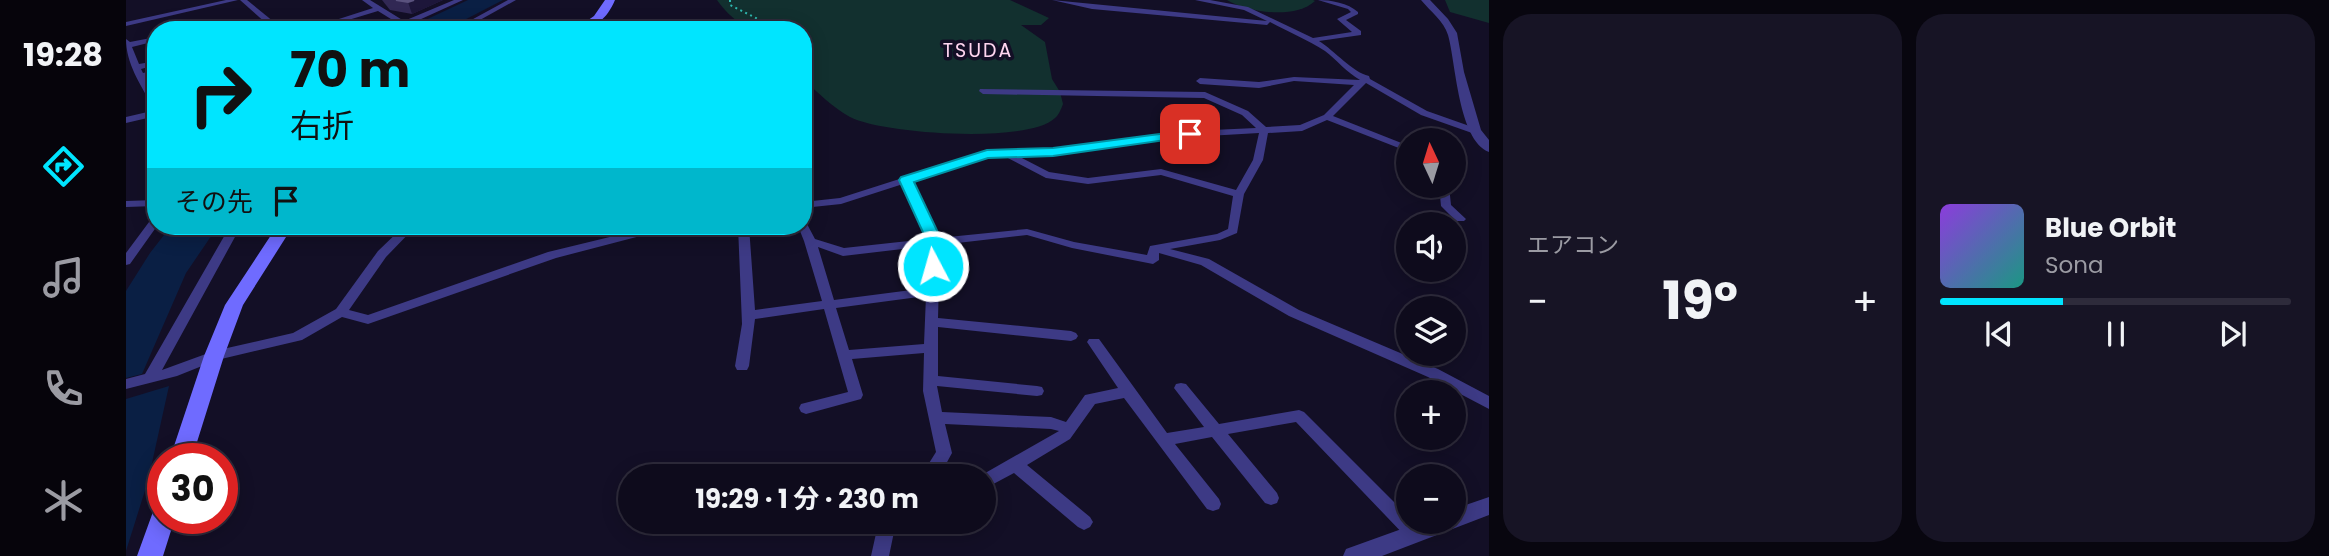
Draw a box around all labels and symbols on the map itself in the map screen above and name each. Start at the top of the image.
district label: TSUDA [943,37,1013,64]
pin [1160,104,1220,164]
north arrow [1396,128,1466,198]
position arrow [896,229,970,303]
speed limit sign: 30 [147,443,238,534]

